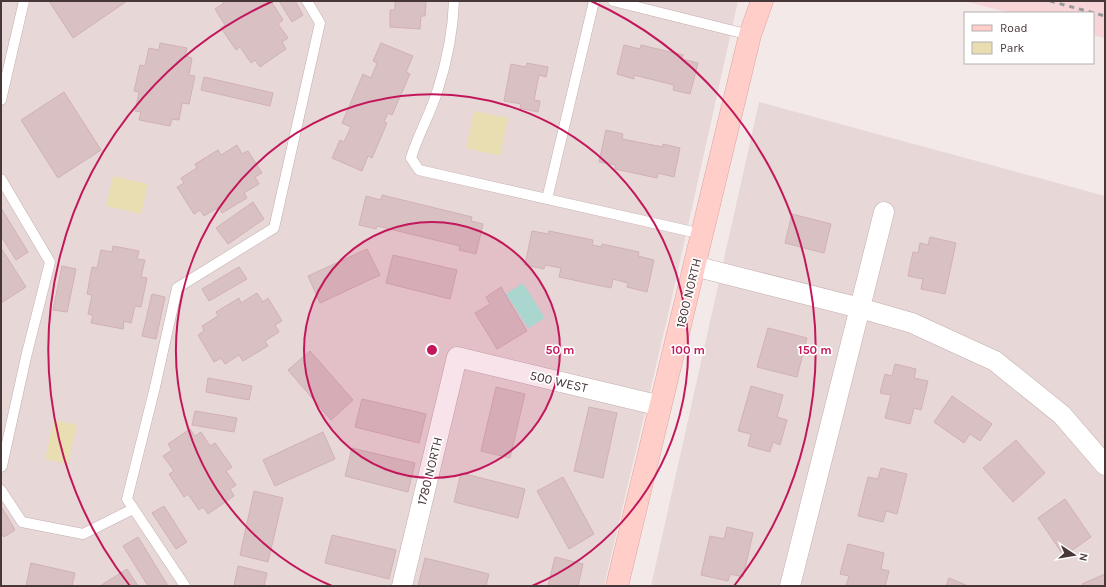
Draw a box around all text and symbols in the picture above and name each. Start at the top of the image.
legend [964,12,1094,64]
text: Road [1000,21,1028,35]
text: Park [1000,41,1025,55]
street label: 1800 NORTH [673,257,704,330]
centre of rings [425,343,439,357]
text: 50 m [546,343,575,357]
text: 100 m [671,343,705,357]
text: 150 m [798,343,832,357]
street label: 500 WEST [528,368,590,396]
street label: 1780 NORTH [414,436,445,507]
north arrow [1054,535,1094,575]
text: N [1076,552,1090,562]

